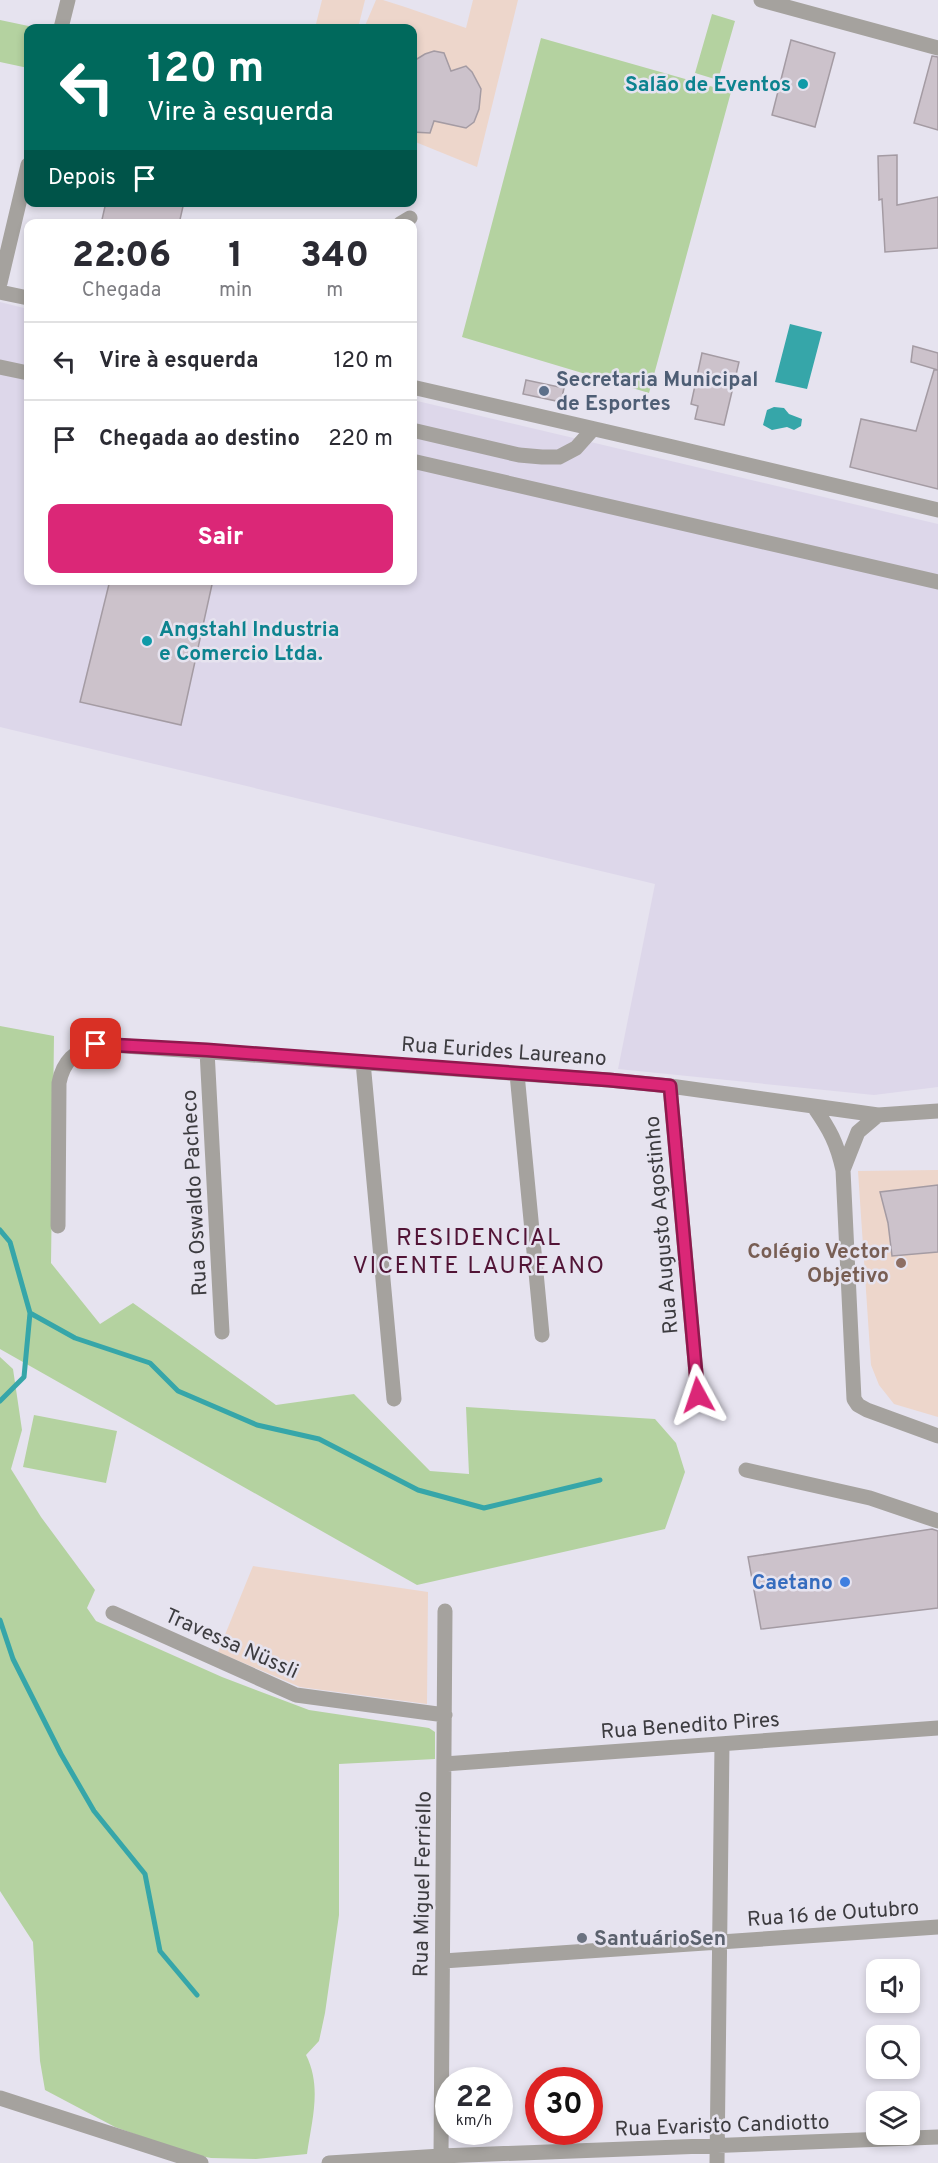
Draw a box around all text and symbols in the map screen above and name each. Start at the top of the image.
text: 120 m [147,44,264,97]
icon: left [48,48,126,126]
place label: Salão de Eventos [625,72,791,99]
marker: Salão de Eventos [796,77,810,91]
text: Vire à esquerda [147,96,334,130]
icon: arrive [128,162,161,195]
text: Depois [48,165,116,192]
text: 22:06 [72,234,171,280]
text: 1 [228,234,243,280]
text: 340 [300,234,369,280]
text: Chegada [82,278,161,304]
text: min [219,278,252,304]
text: m [326,278,343,304]
icon: left [48,345,81,378]
text: Vire à esquerda [99,348,258,375]
text: 120 m [333,348,393,375]
place label: Secretaria Municipal de Esportes [556,367,758,418]
marker: Secretaria Municipal de Esportes [537,384,551,398]
icon: arrive [48,423,81,456]
text: Chegada ao destino [99,426,300,453]
text: 220 m [328,426,393,453]
button: Sair [48,504,393,573]
place label: Angstahl Industria e Comercio Ltda. [159,617,339,668]
marker: Angstahl Industria e Comercio Ltda. [140,634,154,648]
pin [70,1018,121,1069]
icon: arrive [79,1027,112,1060]
street label: Rua Eurides Laureano [400,1032,608,1073]
street label: Rua Oswaldo Pacheco [177,1089,214,1297]
street label: Rua Augusto Agostinho [640,1115,685,1335]
district label: RESIDENCIAL VICENTE LAUREANO [352,1224,606,1282]
place label: Colégio Vector Objetivo [747,1239,889,1290]
marker: Colégio Vector Objetivo [894,1256,908,1270]
position arrow [666,1363,730,1427]
place label: Caetano [752,1570,833,1597]
marker: Caetano [838,1575,852,1589]
street label: Travessa Nüssli [160,1603,302,1686]
street label: Rua Benedito Pires [600,1707,781,1746]
street label: Rua Miguel Ferriello [408,1791,439,1977]
street label: Rua 16 de Outubro [746,1895,920,1934]
place label: SantuárioSen [594,1926,726,1953]
marker: SantuárioSen [575,1931,589,1945]
map controls [866,1959,920,2145]
button: sound [866,1959,920,2013]
button: search [866,2025,920,2079]
speed limit sign: 30 [525,2067,603,2145]
text: 22 [456,2080,492,2117]
button: layers [866,2091,920,2145]
street label: Rua Evaristo Candiotto [614,2109,830,2144]
text: km/h [456,2112,492,2131]

